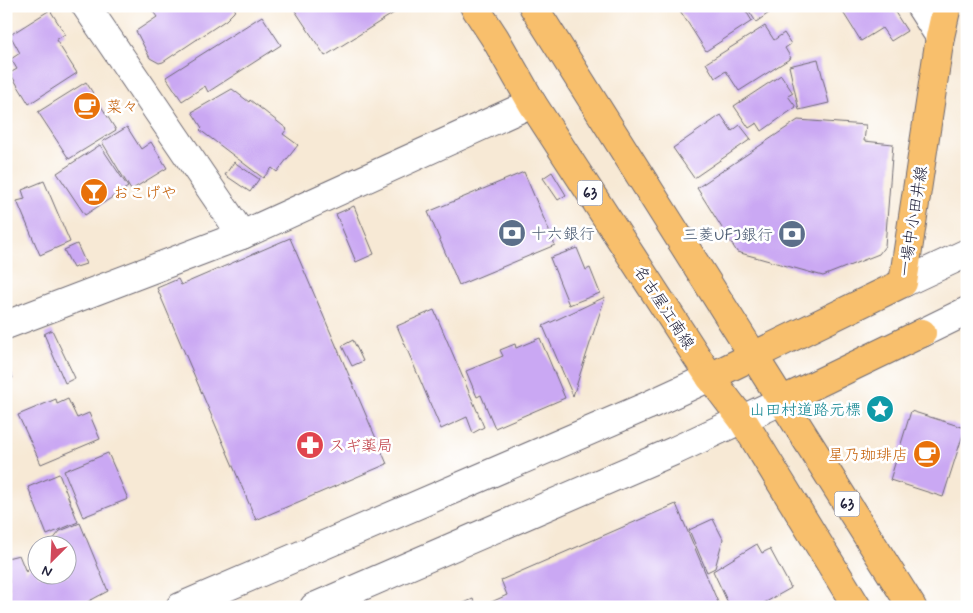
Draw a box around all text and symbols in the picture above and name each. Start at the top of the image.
cafe icon: 菜々 [72,91,102,121]
place label: 菜々 [106,97,138,118]
street label: 一場中小田井線 [894,164,933,278]
bar icon: おこげや [79,177,109,207]
road number: 63 [578,180,602,206]
place label: おこげや [113,183,177,204]
bank icon: 十六銀行 [497,218,527,248]
bank icon: 三菱UFJ銀行 [777,219,807,249]
place label: 十六銀行 [531,224,595,245]
place label: 三菱UFJ銀行 [682,225,773,246]
street label: 名古屋江南線 [629,262,699,354]
place icon: 山田村道路元標 [865,394,895,424]
place label: 山田村道路元標 [749,400,861,421]
pharmacy icon: スギ薬局 [295,430,325,460]
place label: スギ薬局 [329,436,393,457]
cafe icon: 星乃珈琲店 [912,439,942,469]
place label: 星乃珈琲店 [828,445,908,466]
road number: 63 [834,492,860,516]
north arrow [28,536,78,586]
text: N [39,561,55,581]

